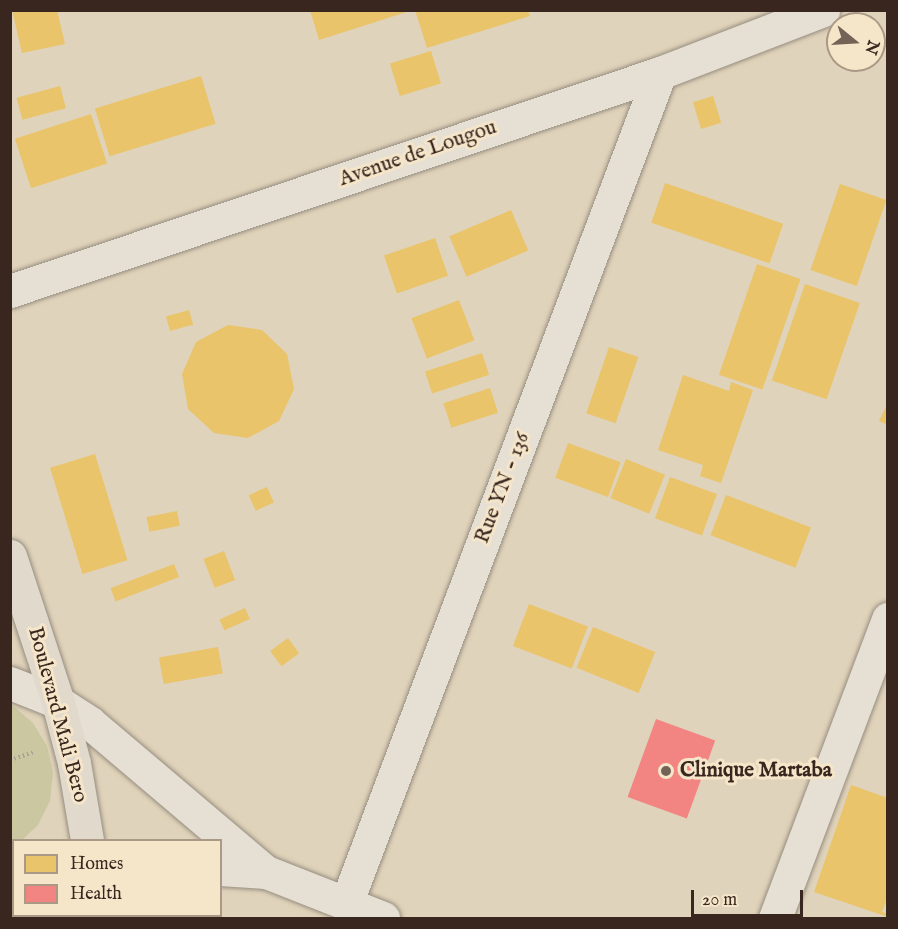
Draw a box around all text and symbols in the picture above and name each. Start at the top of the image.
north arrow [826,12,886,72]
text: N [860,37,883,57]
street label: Avenue de Lougou [336,115,500,193]
street label: Rue YN - 136 [470,429,536,547]
street label: Boulevard Mali Bero [21,625,93,805]
place label: Clinique Martaba [680,758,832,784]
marker: Clinique Martaba [657,762,675,780]
legend [12,839,222,917]
text: Homes [70,853,123,876]
scale bar [694,878,806,916]
text: Health [70,883,122,906]
text: 20 m [702,889,737,912]

